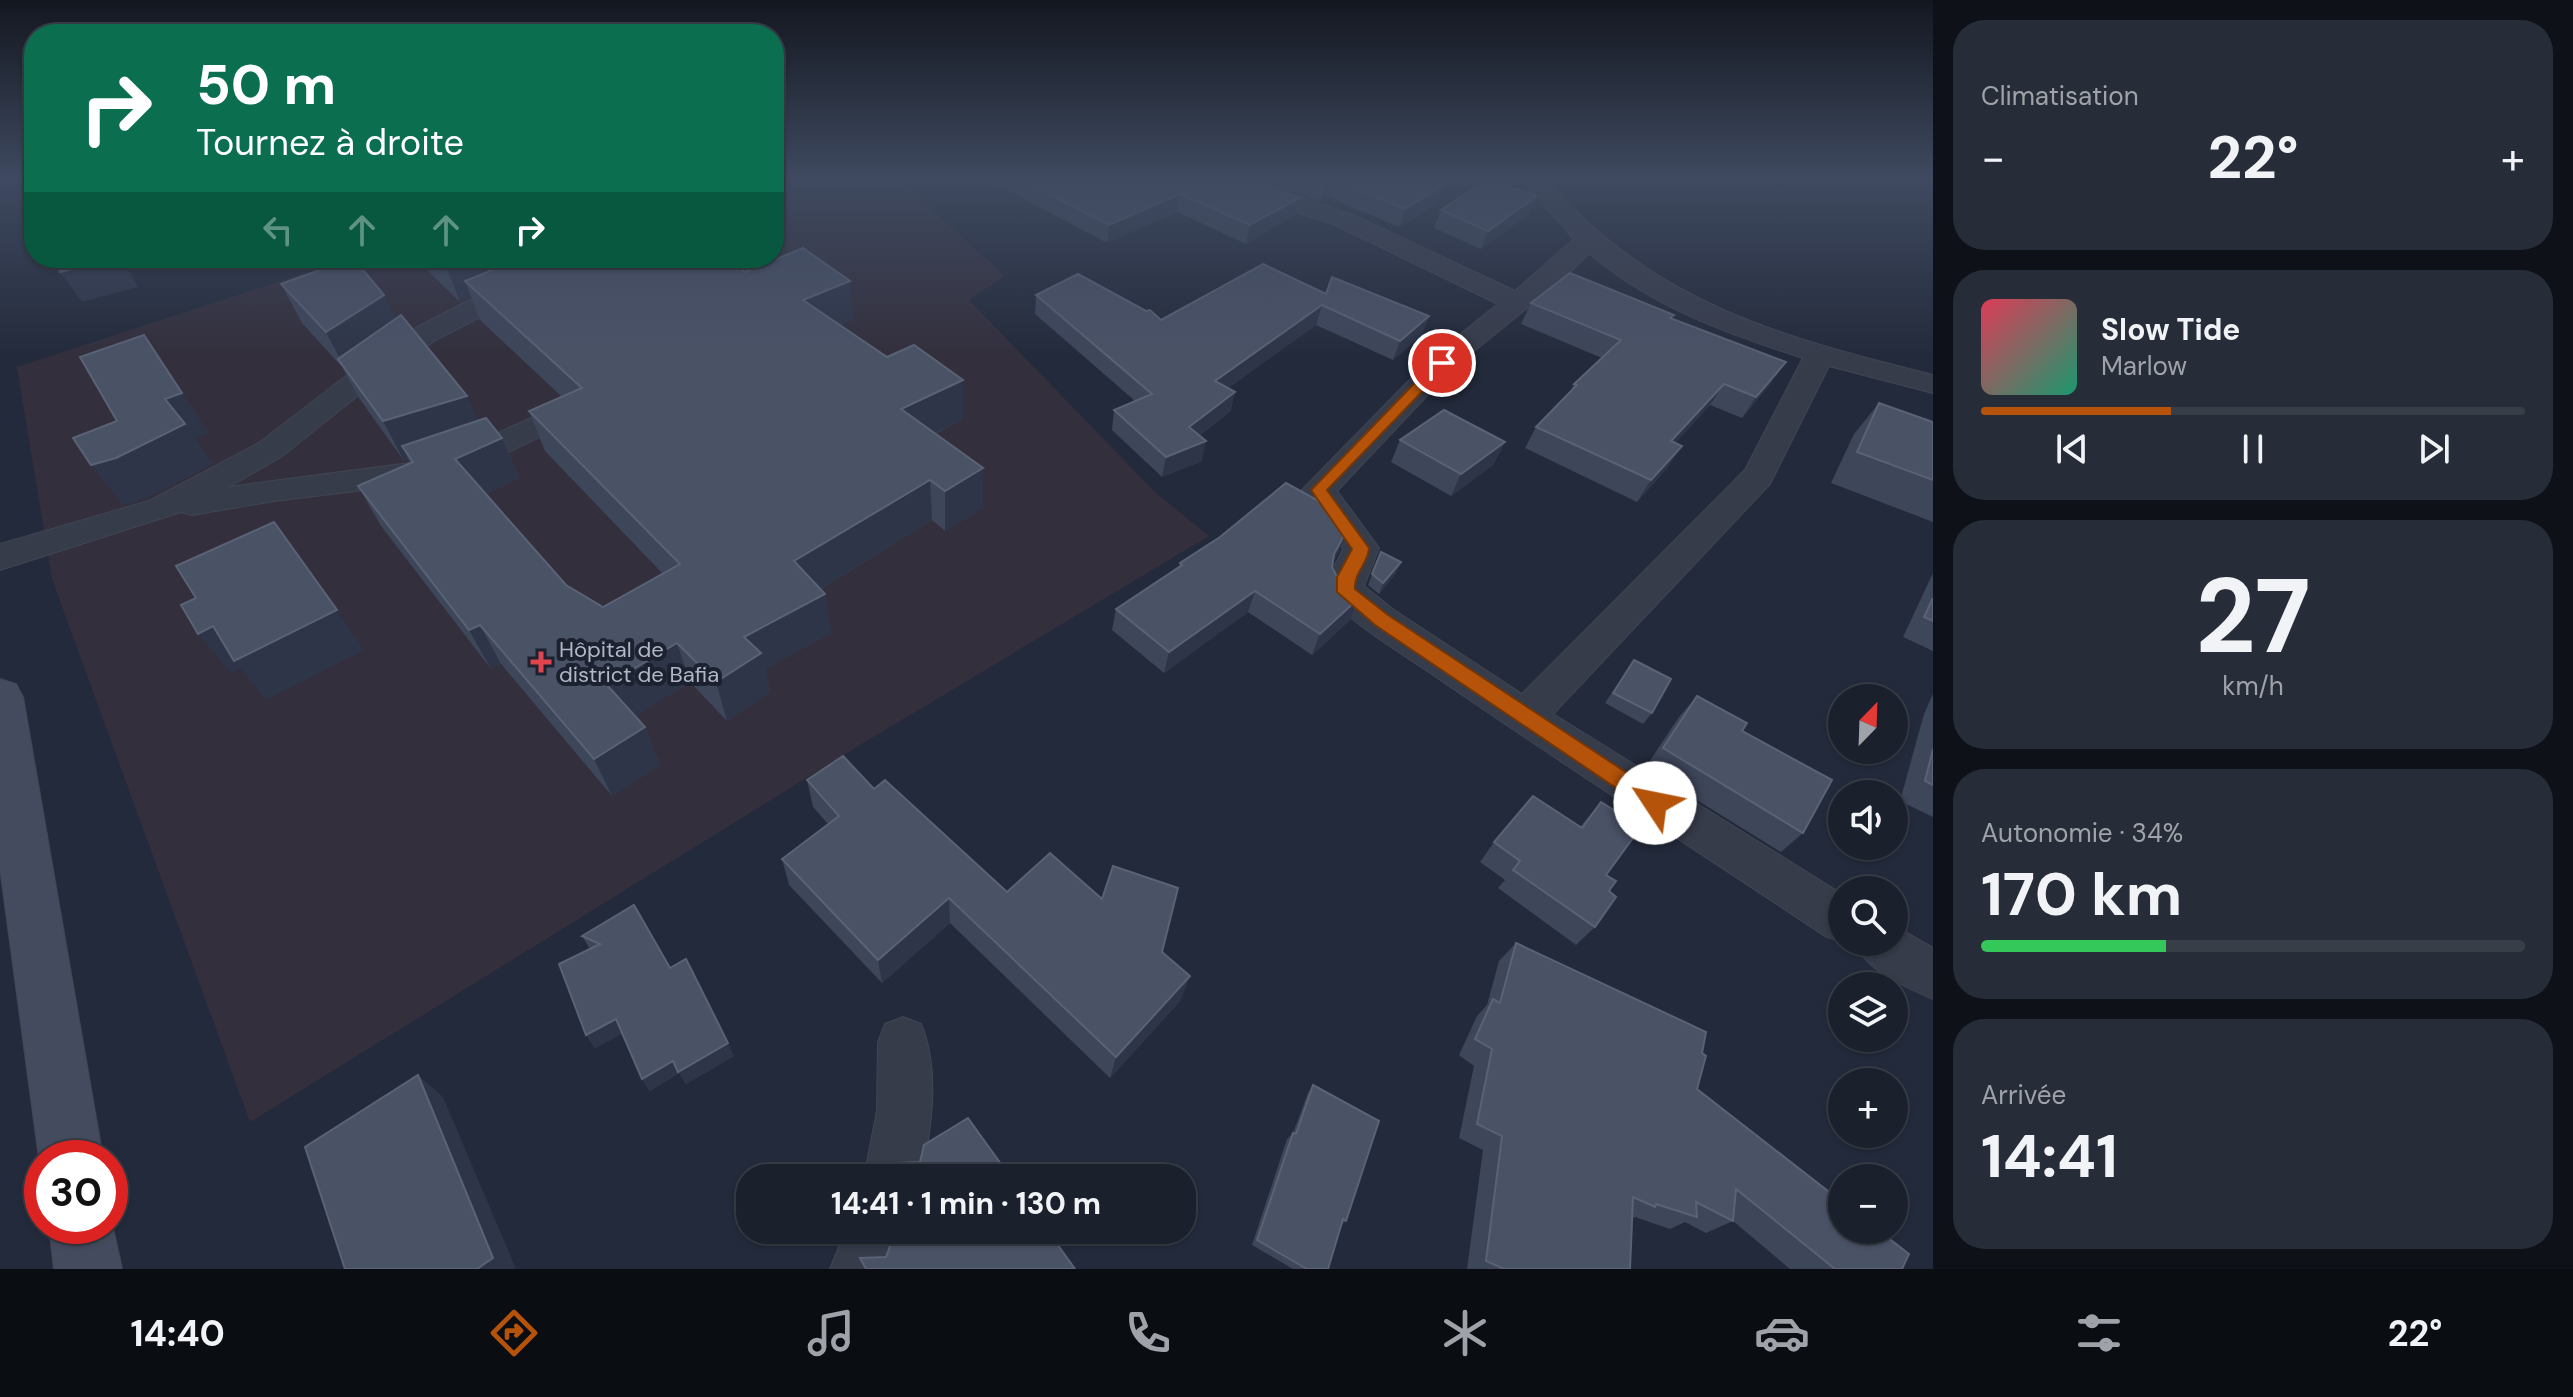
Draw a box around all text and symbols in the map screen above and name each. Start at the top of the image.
text: 50 m [196,48,336,121]
icon: right [64,56,168,160]
text: Climatisation [1981,79,2139,113]
text: 22° [2207,118,2299,197]
text: Tournez à droite [196,119,464,166]
text: − [1981,129,2005,187]
text: + [2501,129,2525,187]
icon: left [256,208,300,252]
icon: ahead [340,208,384,252]
icon: ahead [424,208,468,252]
icon: right [508,208,552,252]
text: Slow Tide [2101,310,2240,349]
pin [1408,329,1476,397]
icon: arrive [1420,341,1464,385]
text: Marlow [2101,349,2187,383]
icon: previous [2050,427,2094,471]
icon: pause [2231,427,2275,471]
icon: next [2412,427,2456,471]
text: 27 [2195,549,2311,684]
place label: Hôpital de district de Bafia [559,635,719,689]
marker: Hôpital de district de Bafia [530,651,552,673]
text: km/h [2222,669,2284,703]
north arrow [1828,684,1908,764]
map controls [1828,684,1908,1244]
position arrow [1613,761,1697,845]
button: sound [1828,780,1908,860]
text: Autonomie · 34% [1981,816,2183,850]
text: 170 km [1981,855,2182,934]
button: search [1828,876,1908,956]
button: layers [1828,972,1908,1052]
button: + [1828,1068,1908,1148]
text: Arrivée [1981,1078,2066,1112]
text: 14:41 [1981,1117,2118,1196]
speed limit sign: 30 [24,1140,128,1244]
button: − [1828,1164,1908,1244]
text: 14:41 · 1 min · 130 m [831,1184,1101,1223]
icon: directions [486,1305,542,1361]
icon: music [803,1305,859,1361]
icon: phone [1120,1305,1176,1361]
icon: climate [1437,1305,1493,1361]
icon: car [1754,1305,1810,1361]
icon: filters [2071,1305,2127,1361]
text: 14:40 [130,1310,225,1357]
text: 22° [2388,1310,2442,1357]

